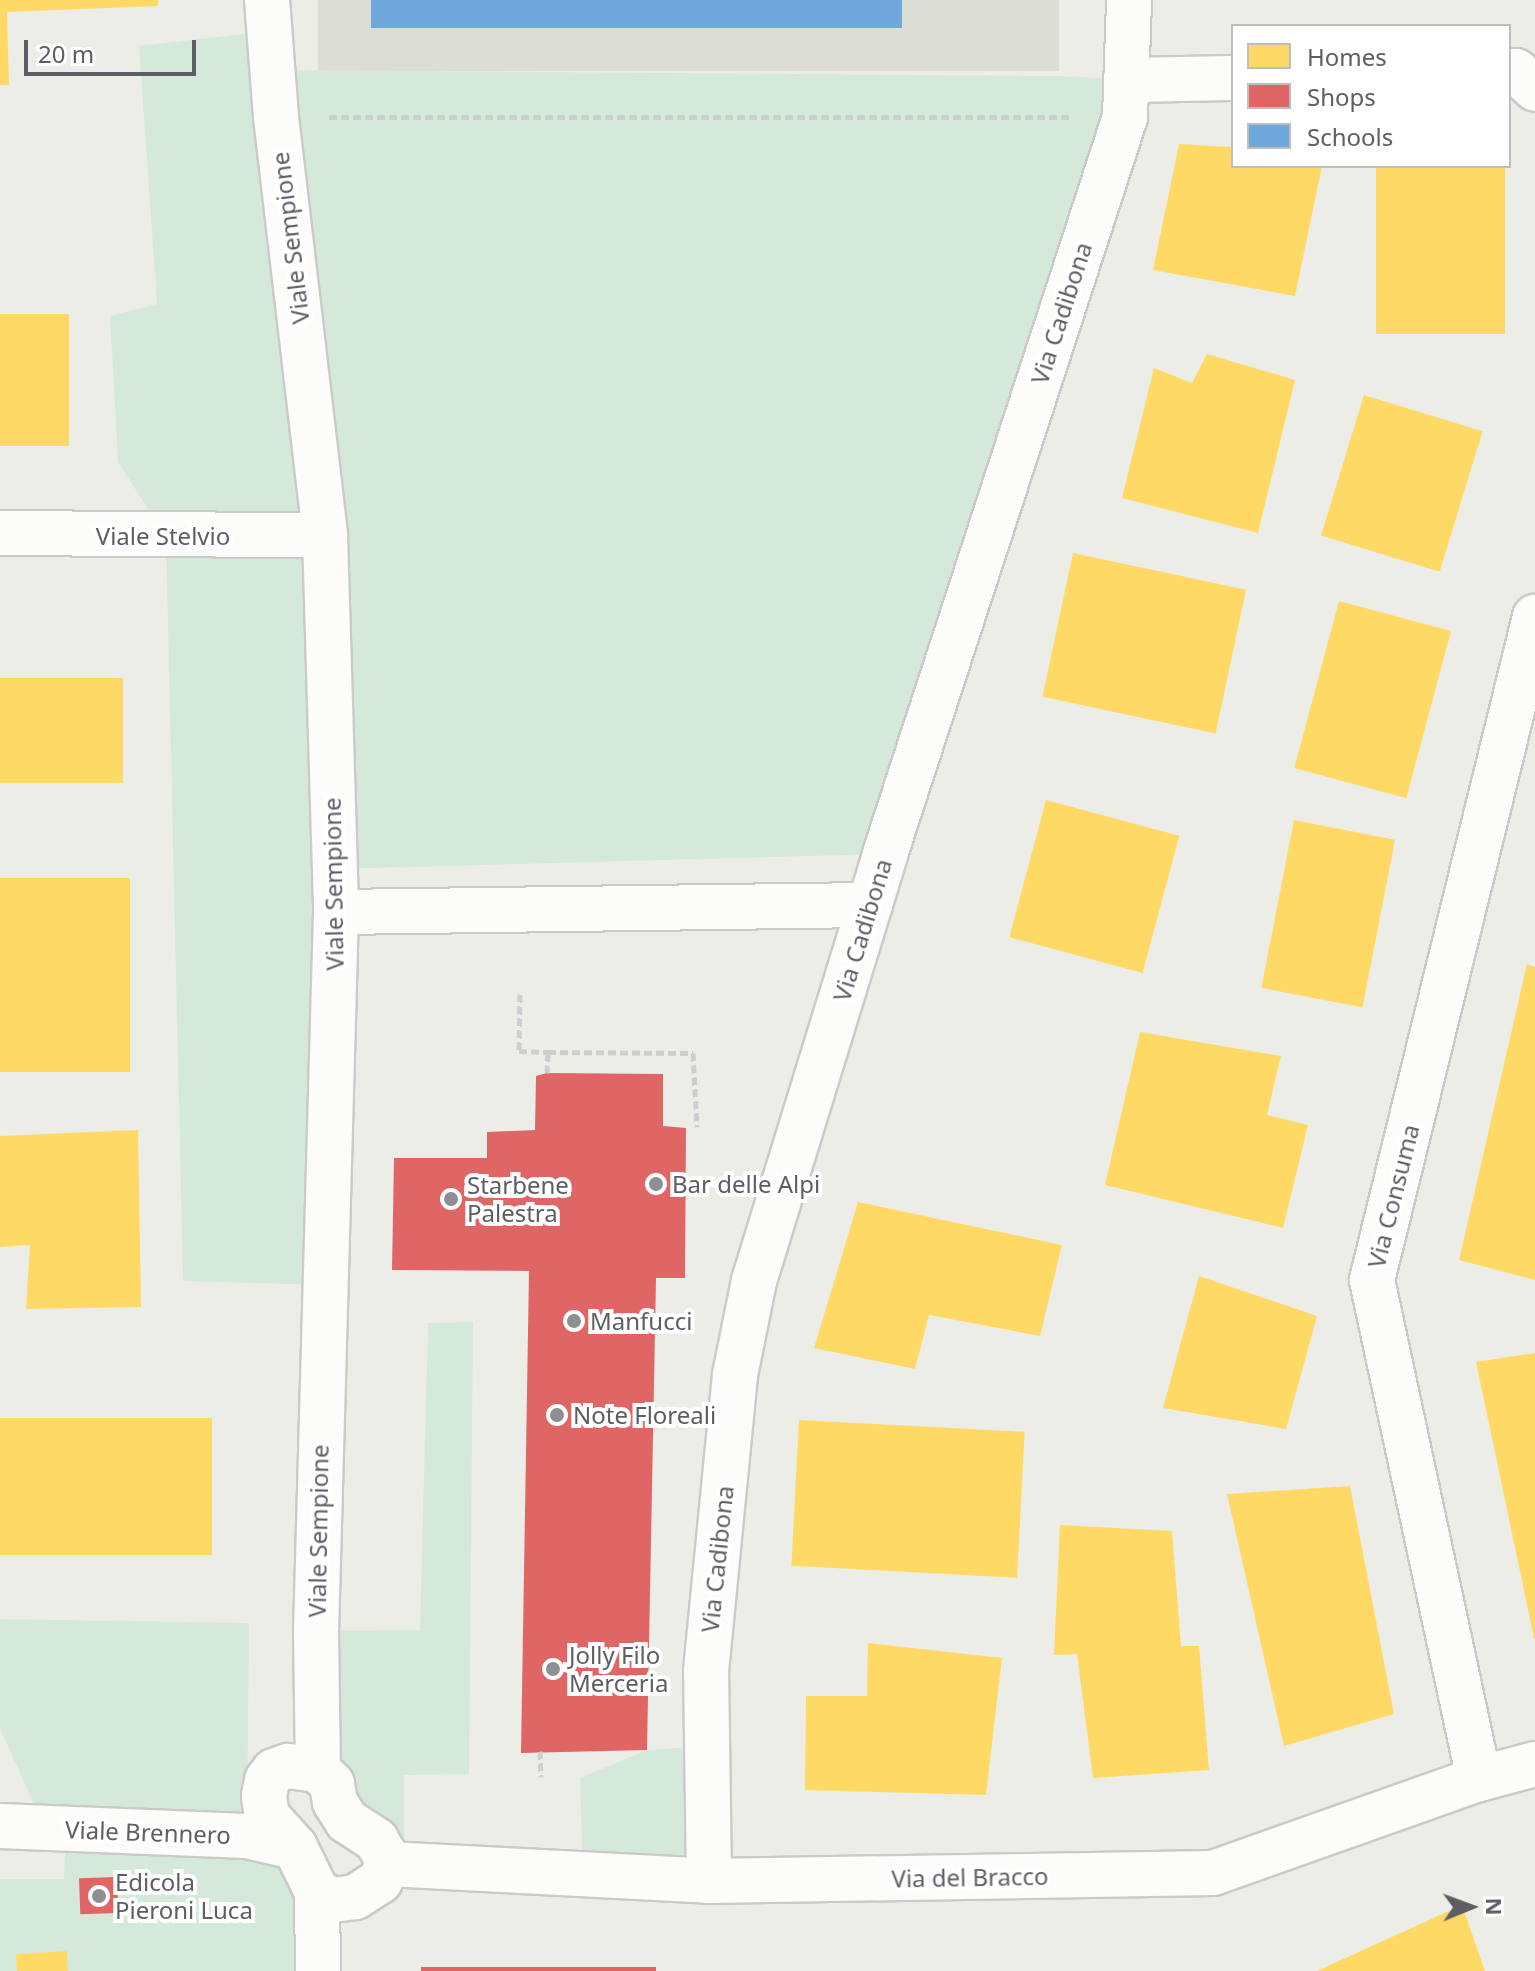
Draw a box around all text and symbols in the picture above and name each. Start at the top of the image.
scale bar [28,24,200,74]
legend [1231,24,1511,168]
text: 20 m [38,37,94,70]
text: Homes [1307,40,1387,73]
text: Shops [1307,80,1376,113]
text: Schools [1307,120,1393,153]
street label: Viale Sempione [265,150,315,326]
street label: Via Cadibona [1025,238,1097,388]
street label: Viale Stelvio [96,522,230,550]
street label: Viale Sempione [317,797,349,971]
street label: Via Cadibona [827,855,897,1005]
street label: Via Consuma [1361,1121,1425,1271]
place label: Bar delle Alpi [672,1170,820,1198]
place label: Starbene Palestra [467,1171,569,1227]
marker: Bar delle Alpi [647,1175,665,1193]
marker: Starbene Palestra [442,1190,460,1208]
place label: Manfucci [590,1307,692,1335]
marker: Manfucci [565,1312,583,1330]
place label: Note Floreali [573,1401,716,1429]
marker: Note Floreali [548,1406,566,1424]
street label: Viale Sempione [302,1444,334,1618]
street label: Via Cadibona [695,1484,739,1634]
place label: Jolly Filo Merceria [569,1641,668,1697]
marker: Jolly Filo Merceria [544,1660,562,1678]
street label: Viale Brennero [65,1815,231,1849]
street label: Via del Bracco [891,1861,1049,1893]
north arrow [1431,1867,1511,1947]
place label: Edicola Pieroni Luca [115,1868,253,1924]
marker: Edicola Pieroni Luca [90,1887,108,1905]
text: N [1480,1897,1510,1916]

